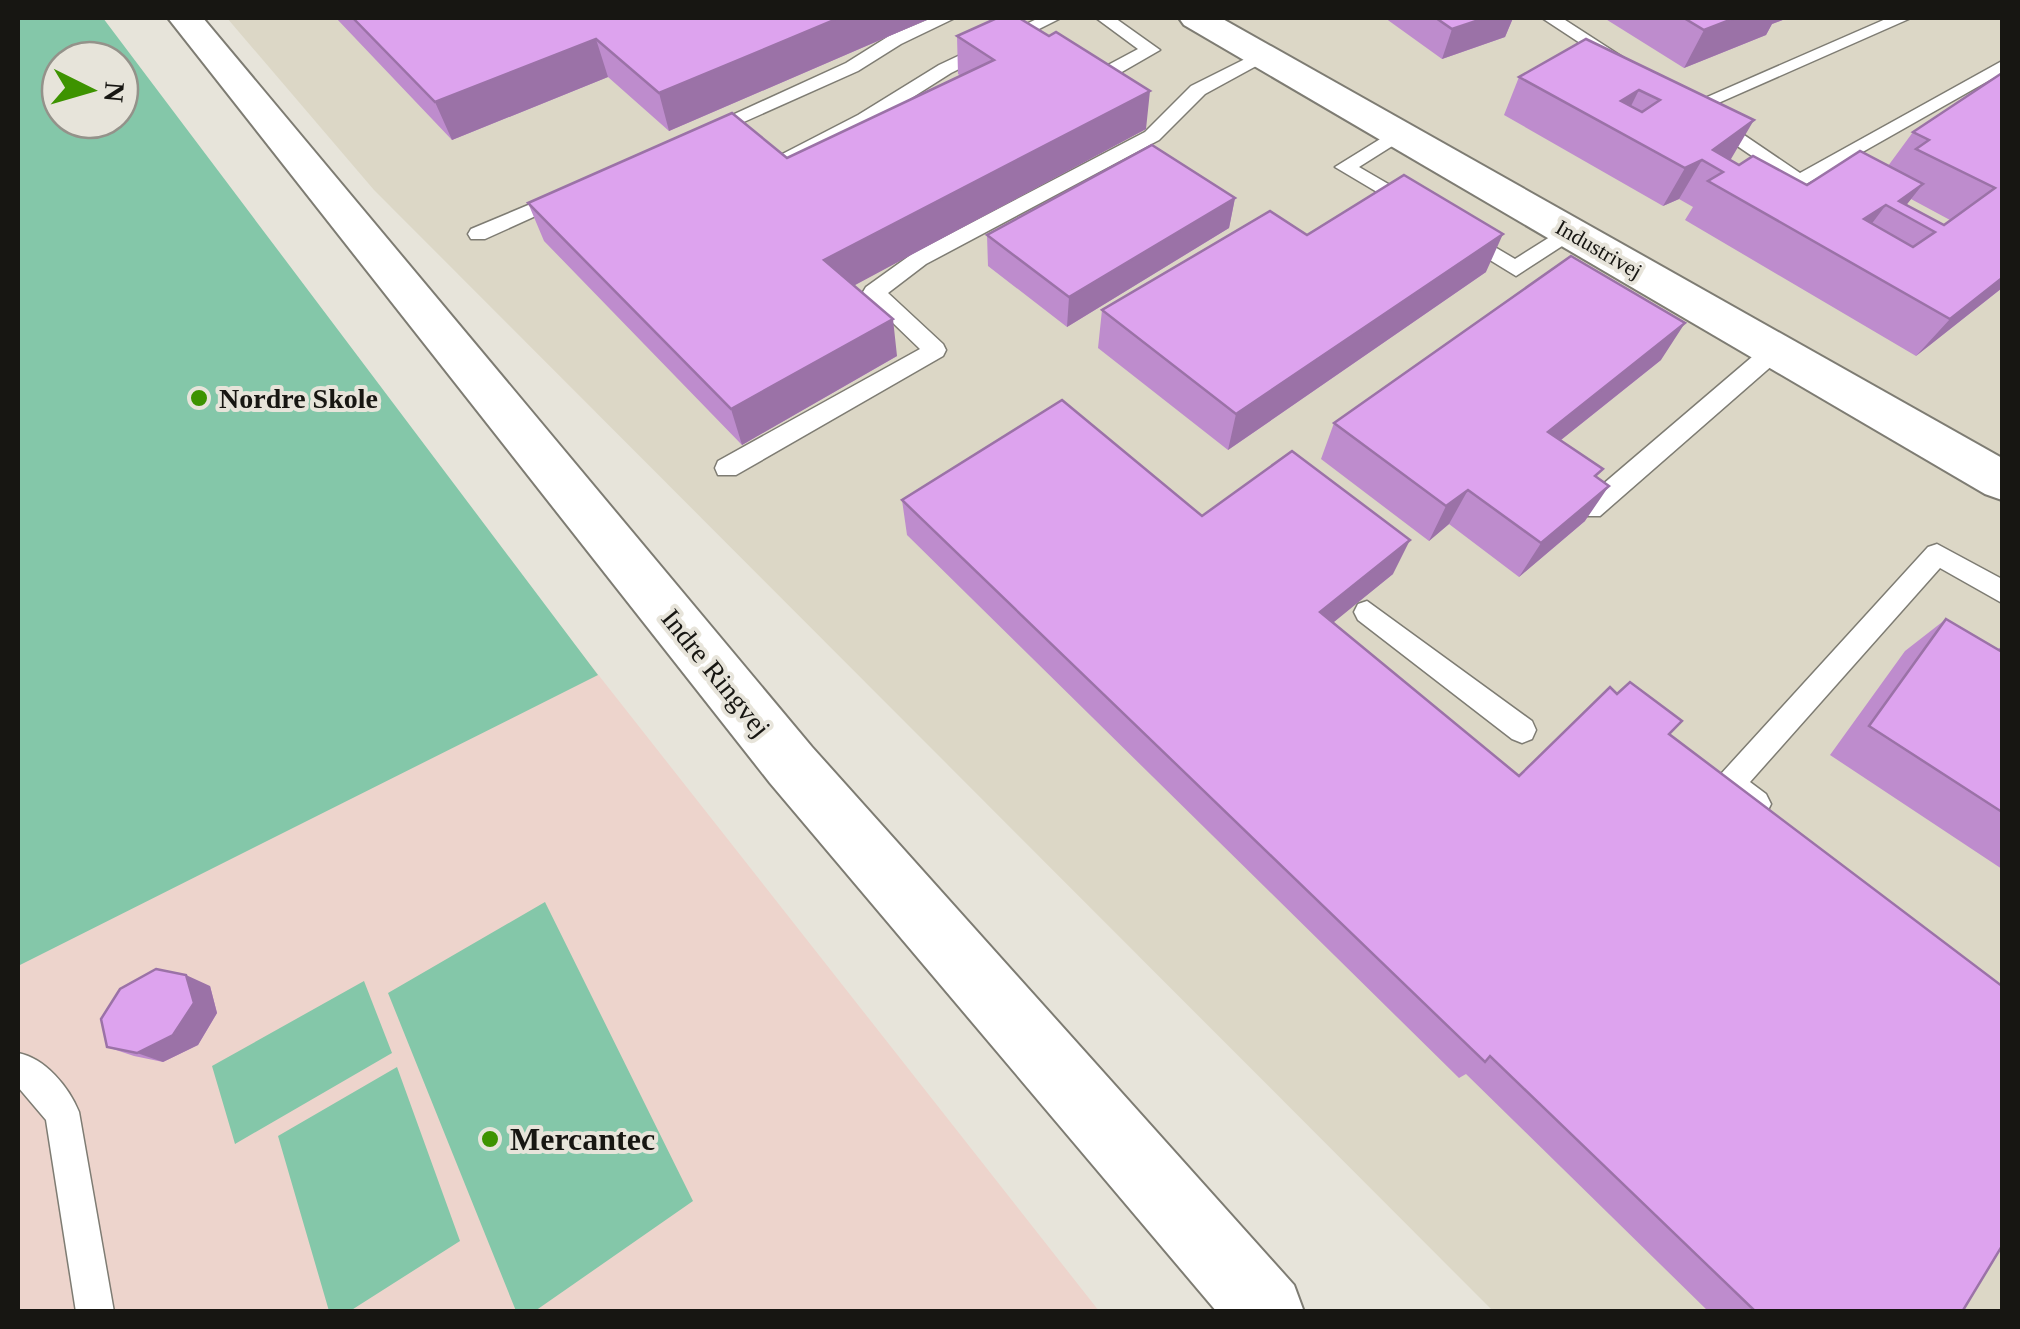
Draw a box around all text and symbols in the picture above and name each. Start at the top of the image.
north arrow [40,40,140,140]
text: N [98,81,131,104]
street label: Industrivej [1551,214,1647,284]
place label: Nordre Skole [219,383,378,414]
marker: Nordre Skole [188,387,210,409]
street label: Indre Ringvej [655,603,777,743]
place label: Mercantec [510,1121,655,1157]
marker: Mercantec [479,1128,501,1150]

